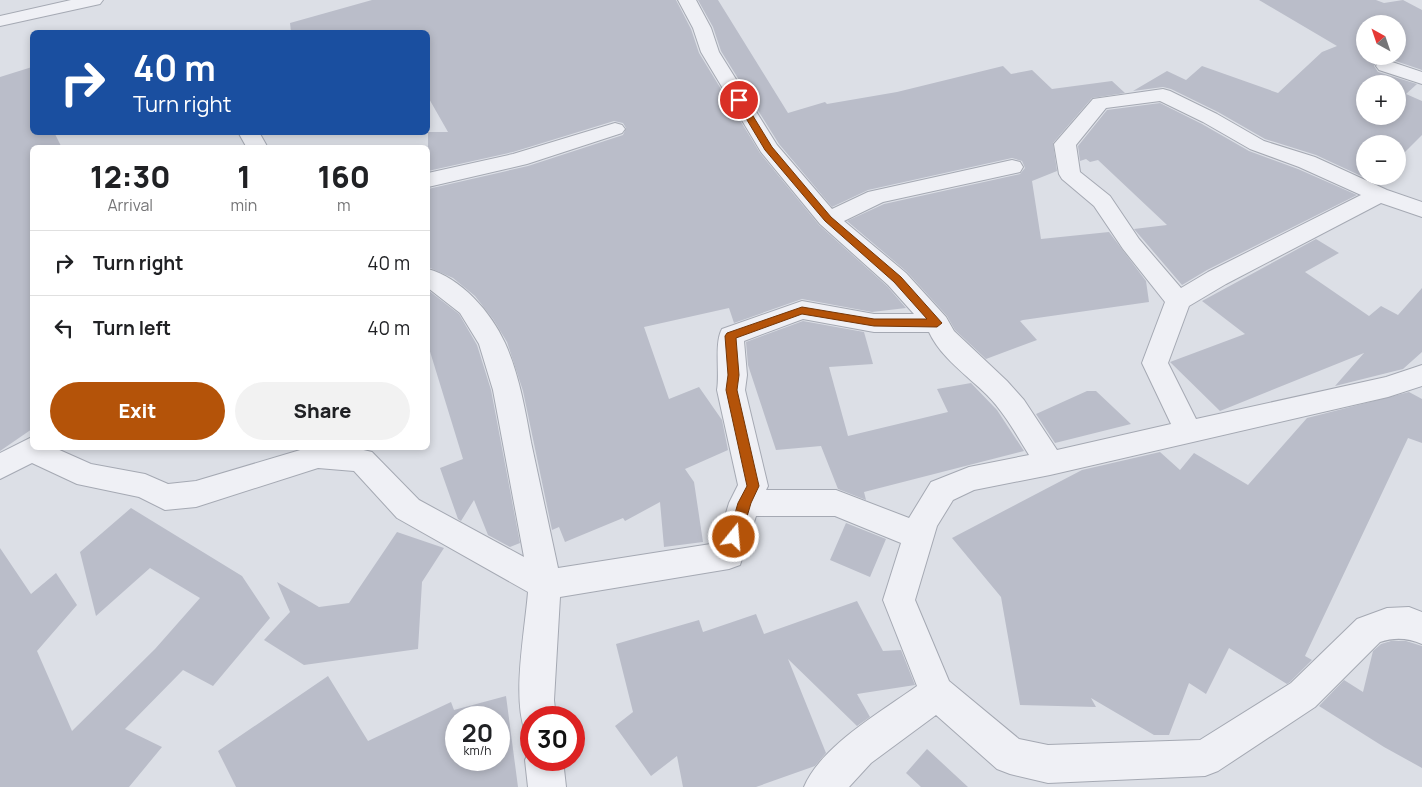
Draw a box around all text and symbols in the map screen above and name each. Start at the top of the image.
north arrow [1356,15,1406,65]
map controls [1356,15,1406,185]
text: 40 m [133,44,216,92]
icon: right [50,50,115,115]
button: + [1356,75,1406,125]
pin [718,79,760,121]
icon: arrive [725,86,753,114]
text: Turn right [133,89,231,119]
button: − [1356,135,1406,185]
text: 12:30 [90,156,170,197]
text: 1 [237,156,251,197]
text: 160 [317,156,370,197]
text: Arrival [107,194,153,216]
text: min [231,194,257,216]
text: m [337,194,350,216]
icon: right [50,249,78,277]
text: Turn right [93,250,183,276]
text: 40 m [367,250,410,276]
icon: left [50,314,78,342]
text: Turn left [93,315,171,341]
text: 40 m [367,315,410,341]
button: Exit [50,382,225,440]
button: Share [235,382,410,440]
position arrow [707,510,759,562]
speed limit sign: 30 [520,706,585,771]
text: 20 [462,715,493,750]
text: km/h [464,742,491,759]

